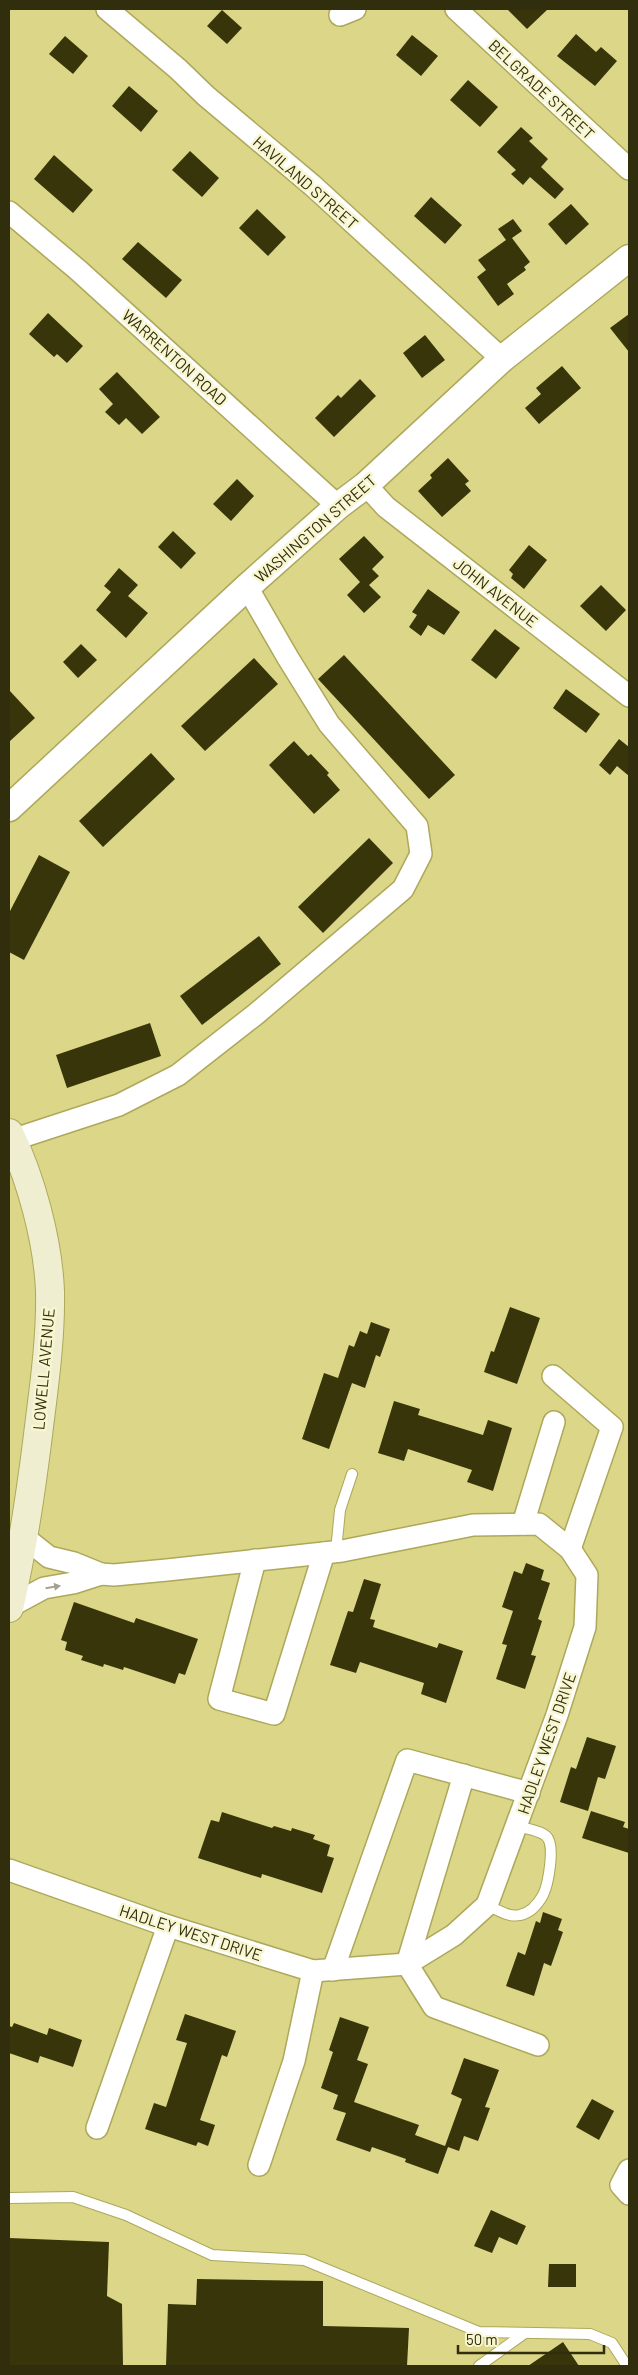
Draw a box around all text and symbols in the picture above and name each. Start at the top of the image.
street label: BELGRADE STREET [485,35,599,143]
street label: HAVILAND STREET [250,131,362,233]
street label: WARRENTON ROAD [119,305,231,409]
street label: WASHINGTON STREET [250,470,380,586]
street label: JOHN AVENUE [450,553,542,631]
street label: LOWELL AVENUE [28,1307,58,1431]
one-way arrow [45,1582,61,1590]
street label: HADLEY WEST DRIVE [513,1670,579,1816]
street label: HADLEY WEST DRIVE [117,1900,265,1964]
scale bar [458,2322,604,2354]
text: 50 m [466,2330,498,2348]

